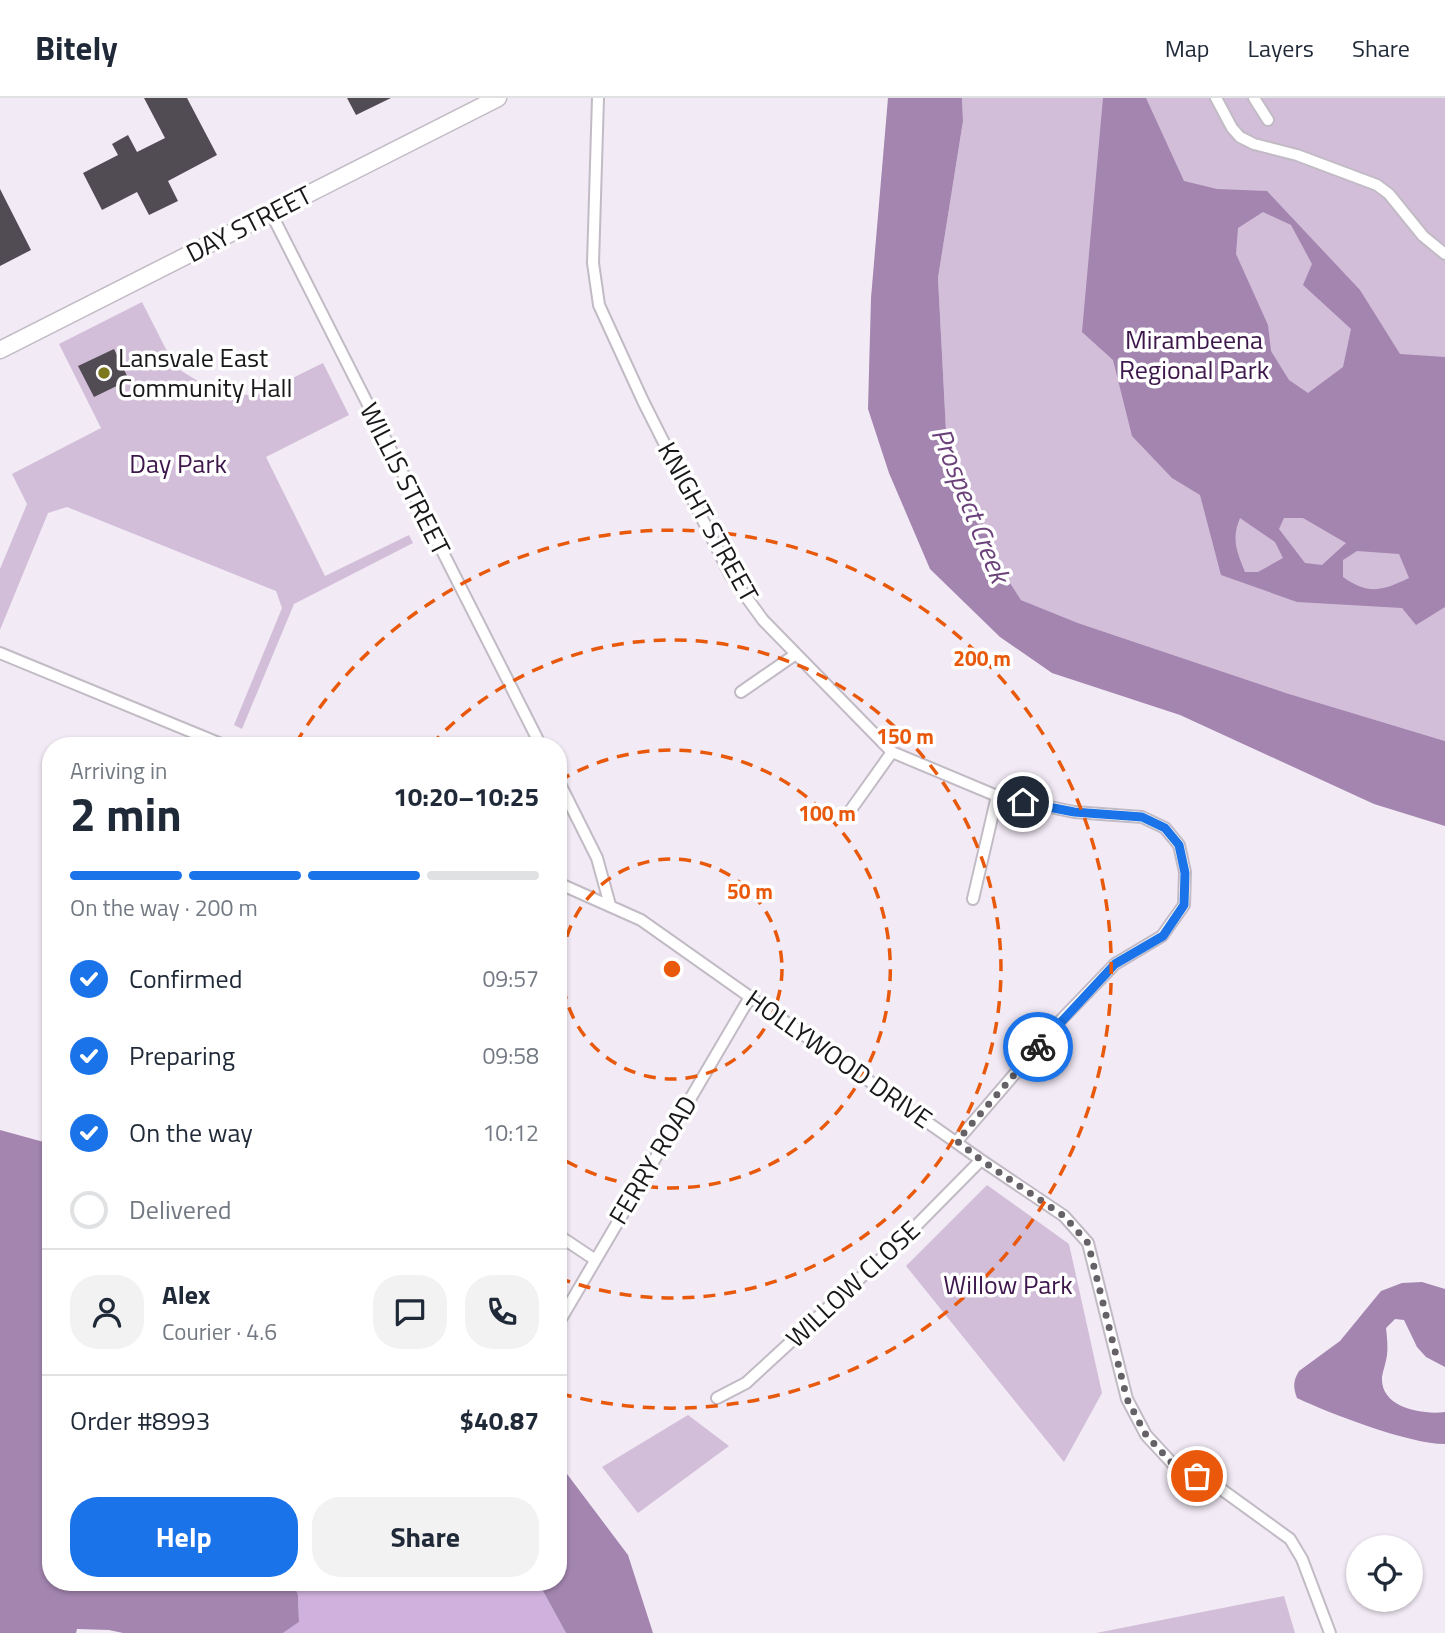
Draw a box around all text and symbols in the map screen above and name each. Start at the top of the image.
text: Bitely [35,23,118,73]
text: Map [1165,30,1210,66]
text: Layers [1248,30,1314,66]
text: Share [1352,30,1410,66]
street label: DAY STREET [179,175,319,272]
park label: Mirambeena Regional Park [1119,320,1269,389]
place label: Lansvale East Community Hall [118,338,293,407]
marker: Lansvale East Community Hall [96,365,112,381]
street label: WILLIS STREET [350,396,461,562]
water label: Prospect Creek [921,421,1023,592]
street label: KNIGHT STREET [648,434,769,609]
park label: Day Park [129,444,227,483]
text: 200 m [953,642,1011,674]
text: 150 m [876,720,934,752]
text: Arriving in [70,753,167,788]
pin [993,772,1053,832]
text: 10:20–10:25 [393,777,539,816]
text: 2 min [70,779,182,849]
icon: home [1004,783,1042,821]
text: 100 m [798,797,856,829]
text: 50 m [727,875,773,907]
text: On the way · 200 m [70,890,258,925]
centre of rings [660,957,684,981]
text: Confirmed [129,959,243,998]
icon: check [70,960,108,998]
text: 09:57 [482,961,539,996]
street label: HOLLYWOOD DRIVE [738,980,941,1138]
courier [1003,1012,1073,1082]
icon: bike [1019,1028,1057,1066]
text: Preparing [129,1036,235,1075]
icon: check [70,1037,108,1075]
text: 09:58 [482,1038,539,1073]
street label: FERRY ROAD [599,1088,706,1232]
text: On the way [129,1113,253,1152]
icon: check [70,1114,108,1152]
text: 10:12 [482,1115,539,1150]
text: Delivered [129,1190,232,1229]
street label: WILLOW CLOSE [777,1211,929,1356]
park label: Willow Park [943,1265,1073,1304]
button: person [70,1275,144,1349]
text: Alex [162,1275,210,1314]
button: chat [373,1275,447,1349]
button: phone [465,1275,539,1349]
text: Courier · 4.6 [162,1314,277,1349]
text: Order #8993 [70,1401,210,1440]
text: $40.87 [460,1401,539,1440]
pin [1167,1446,1227,1506]
icon: bag [1178,1457,1216,1495]
button: Help [70,1497,298,1577]
button: Share [312,1497,539,1577]
map controls [1346,1535,1423,1612]
button: locate [1346,1535,1423,1612]

